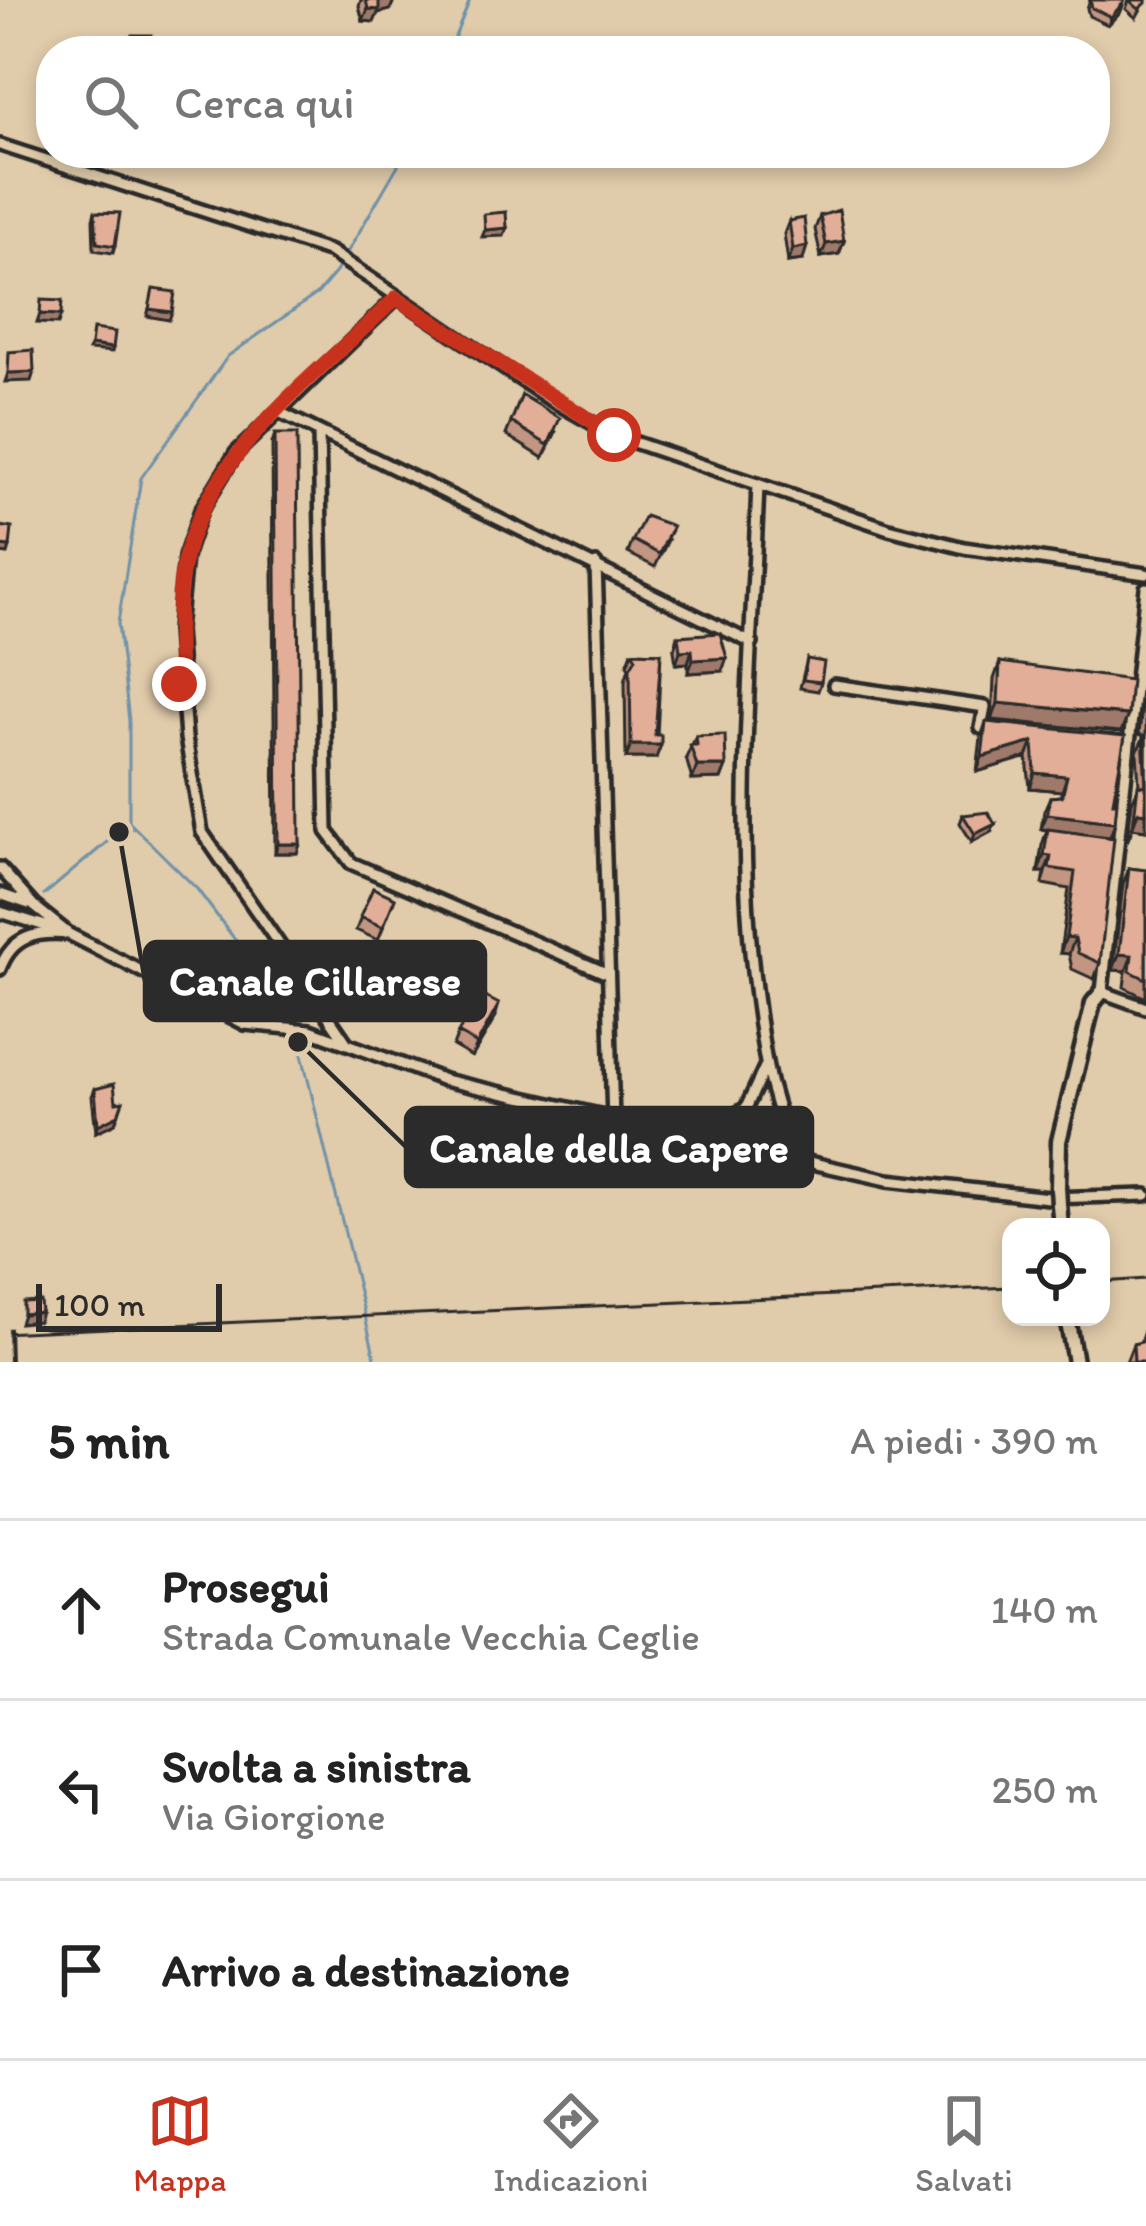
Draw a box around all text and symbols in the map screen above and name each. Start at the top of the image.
search box [36,36,1110,168]
icon: search [78,69,144,135]
text: Cerca qui [174,75,355,129]
route start [587,408,641,462]
route end [152,657,206,711]
callout: Canale Cillarese [145,942,485,1020]
text: Canale Cillarese [169,955,461,1006]
callout: Canale della Capere [406,1108,812,1186]
text: Canale della Capere [429,1122,789,1173]
map controls [1002,1218,1110,1326]
button: locate [1002,1218,1110,1326]
scale bar [36,1278,222,1331]
text: 100 m [54,1285,145,1324]
text: 5 min [48,1410,169,1471]
text: A piedi · 390 m [850,1417,1098,1464]
text: Prosegui [162,1559,330,1613]
icon: ahead [48,1577,114,1643]
text: 140 m [991,1586,1098,1633]
text: Strada Comunale Vecchia Ceglie [162,1613,700,1660]
text: Svolta a sinistra [162,1739,471,1793]
icon: left [48,1757,114,1823]
text: 250 m [991,1766,1098,1813]
text: Via Giorgione [162,1793,386,1840]
icon: arrive [48,1937,114,2003]
text: Arrivo a destinazione [162,1943,570,1997]
tab: Mappa [133,2088,226,2199]
tab: Indicazioni [493,2088,649,2199]
tab: Salvati [915,2088,1013,2199]

